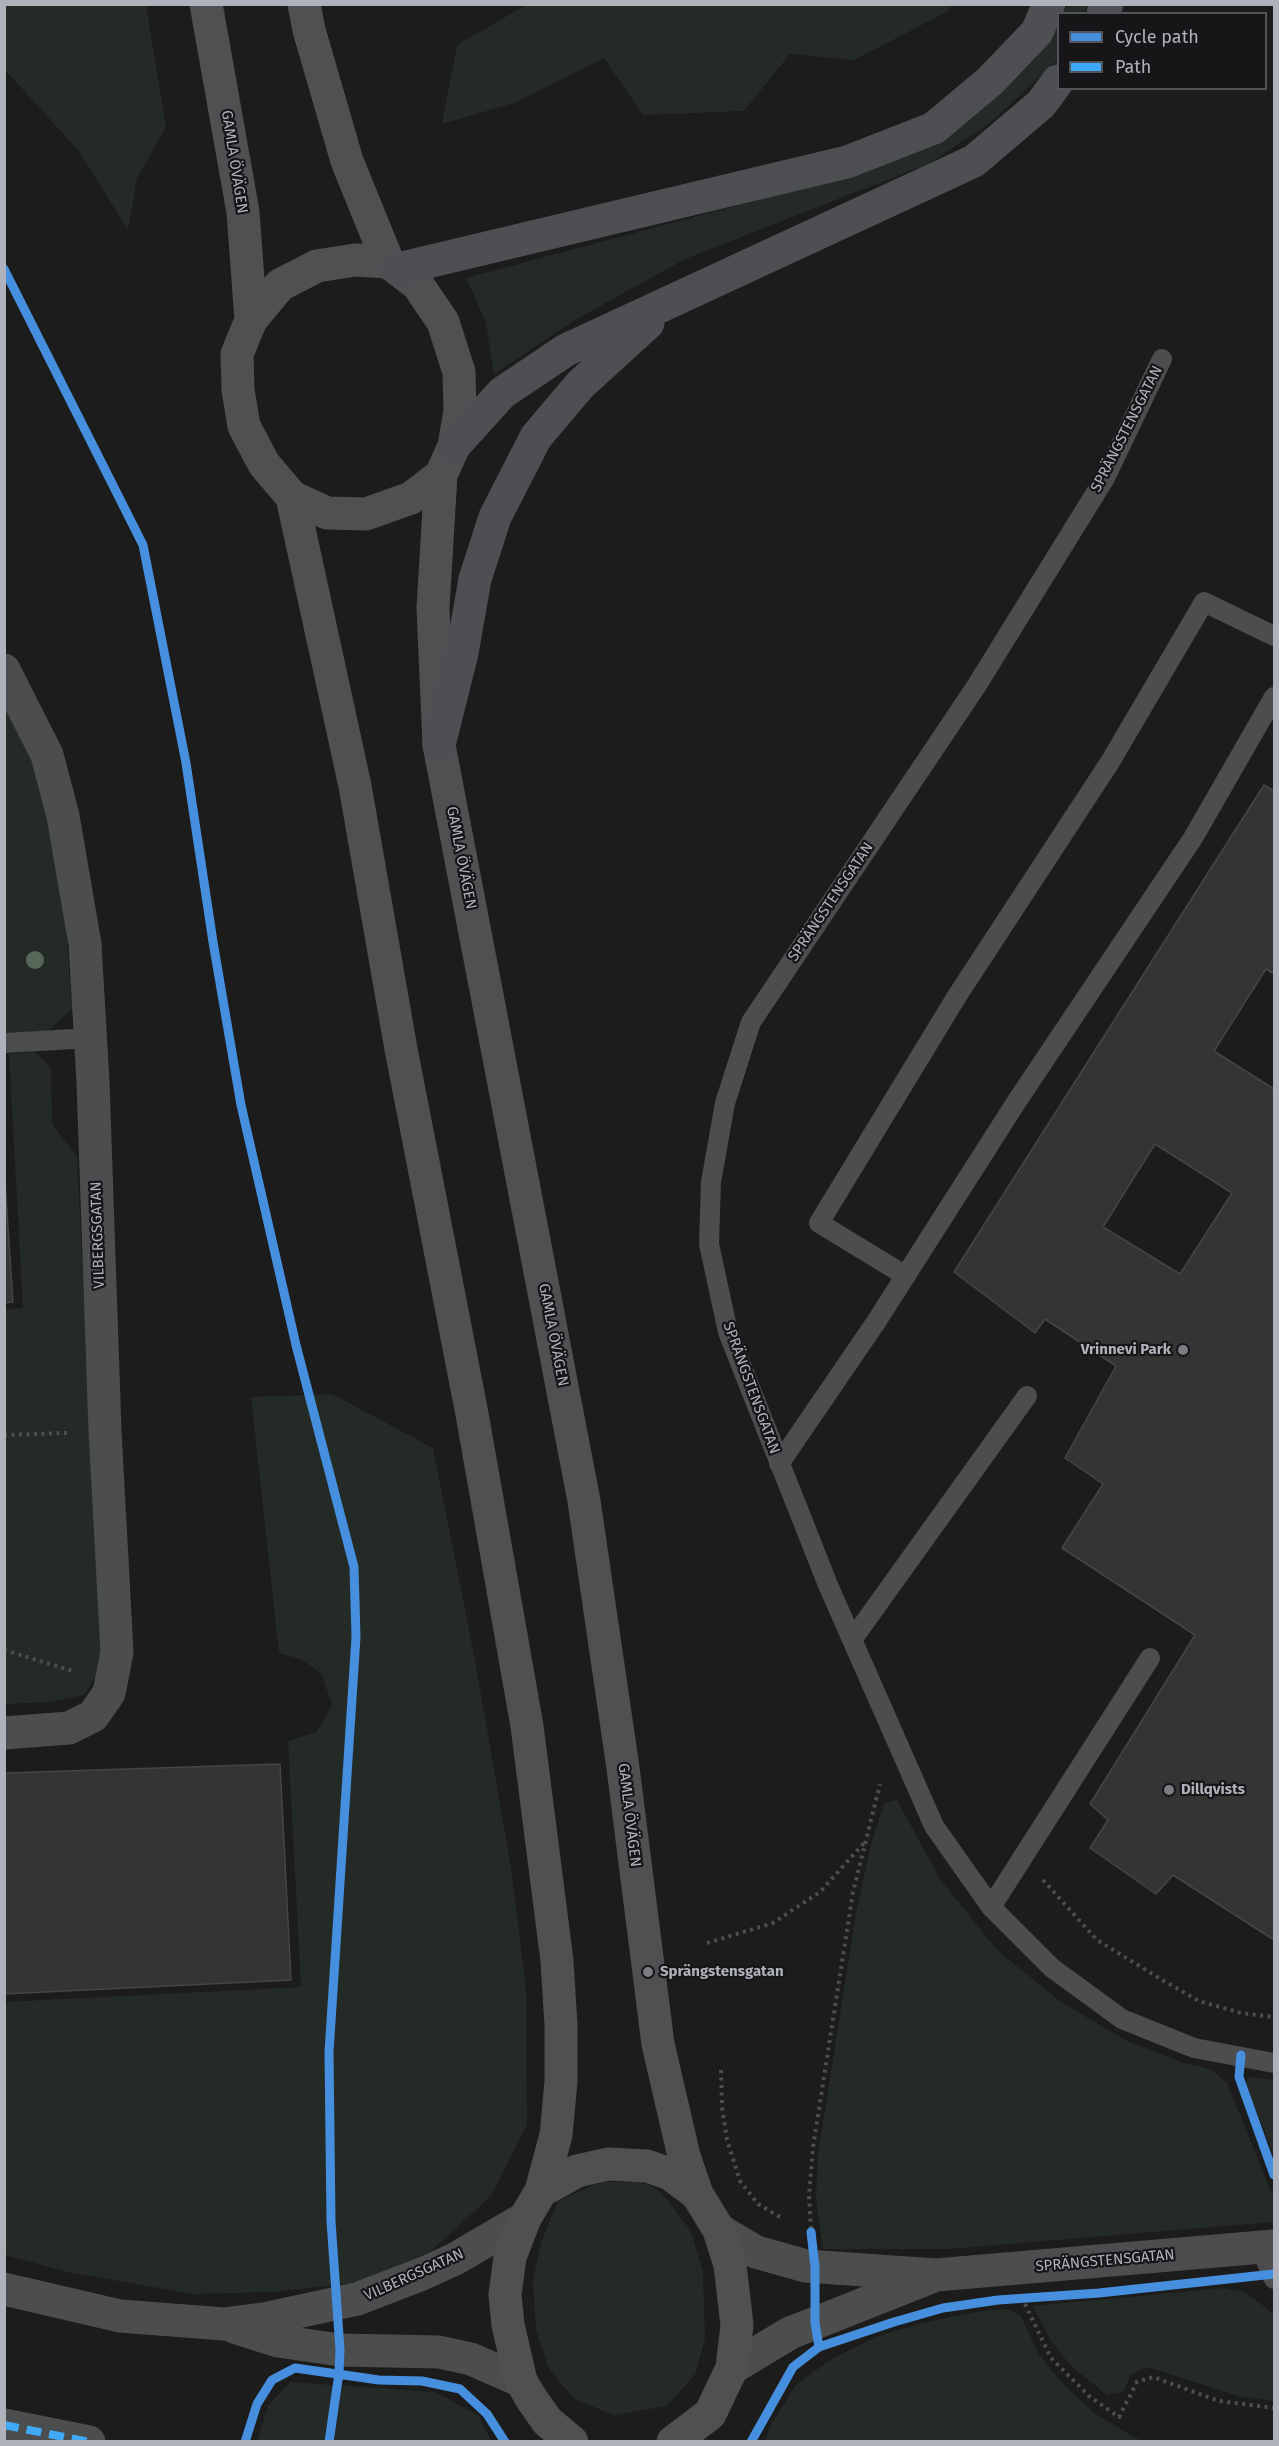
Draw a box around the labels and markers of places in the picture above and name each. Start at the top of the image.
place label: Vrinnevi Park [1081,1341,1171,1359]
marker: Vrinnevi Park [1176,1343,1190,1357]
place label: Dillqvists [1181,1781,1245,1799]
marker: Dillqvists [1162,1783,1176,1797]
place label: Sprängstensgatan [660,1963,784,1981]
marker: Sprängstensgatan [641,1965,655,1979]

